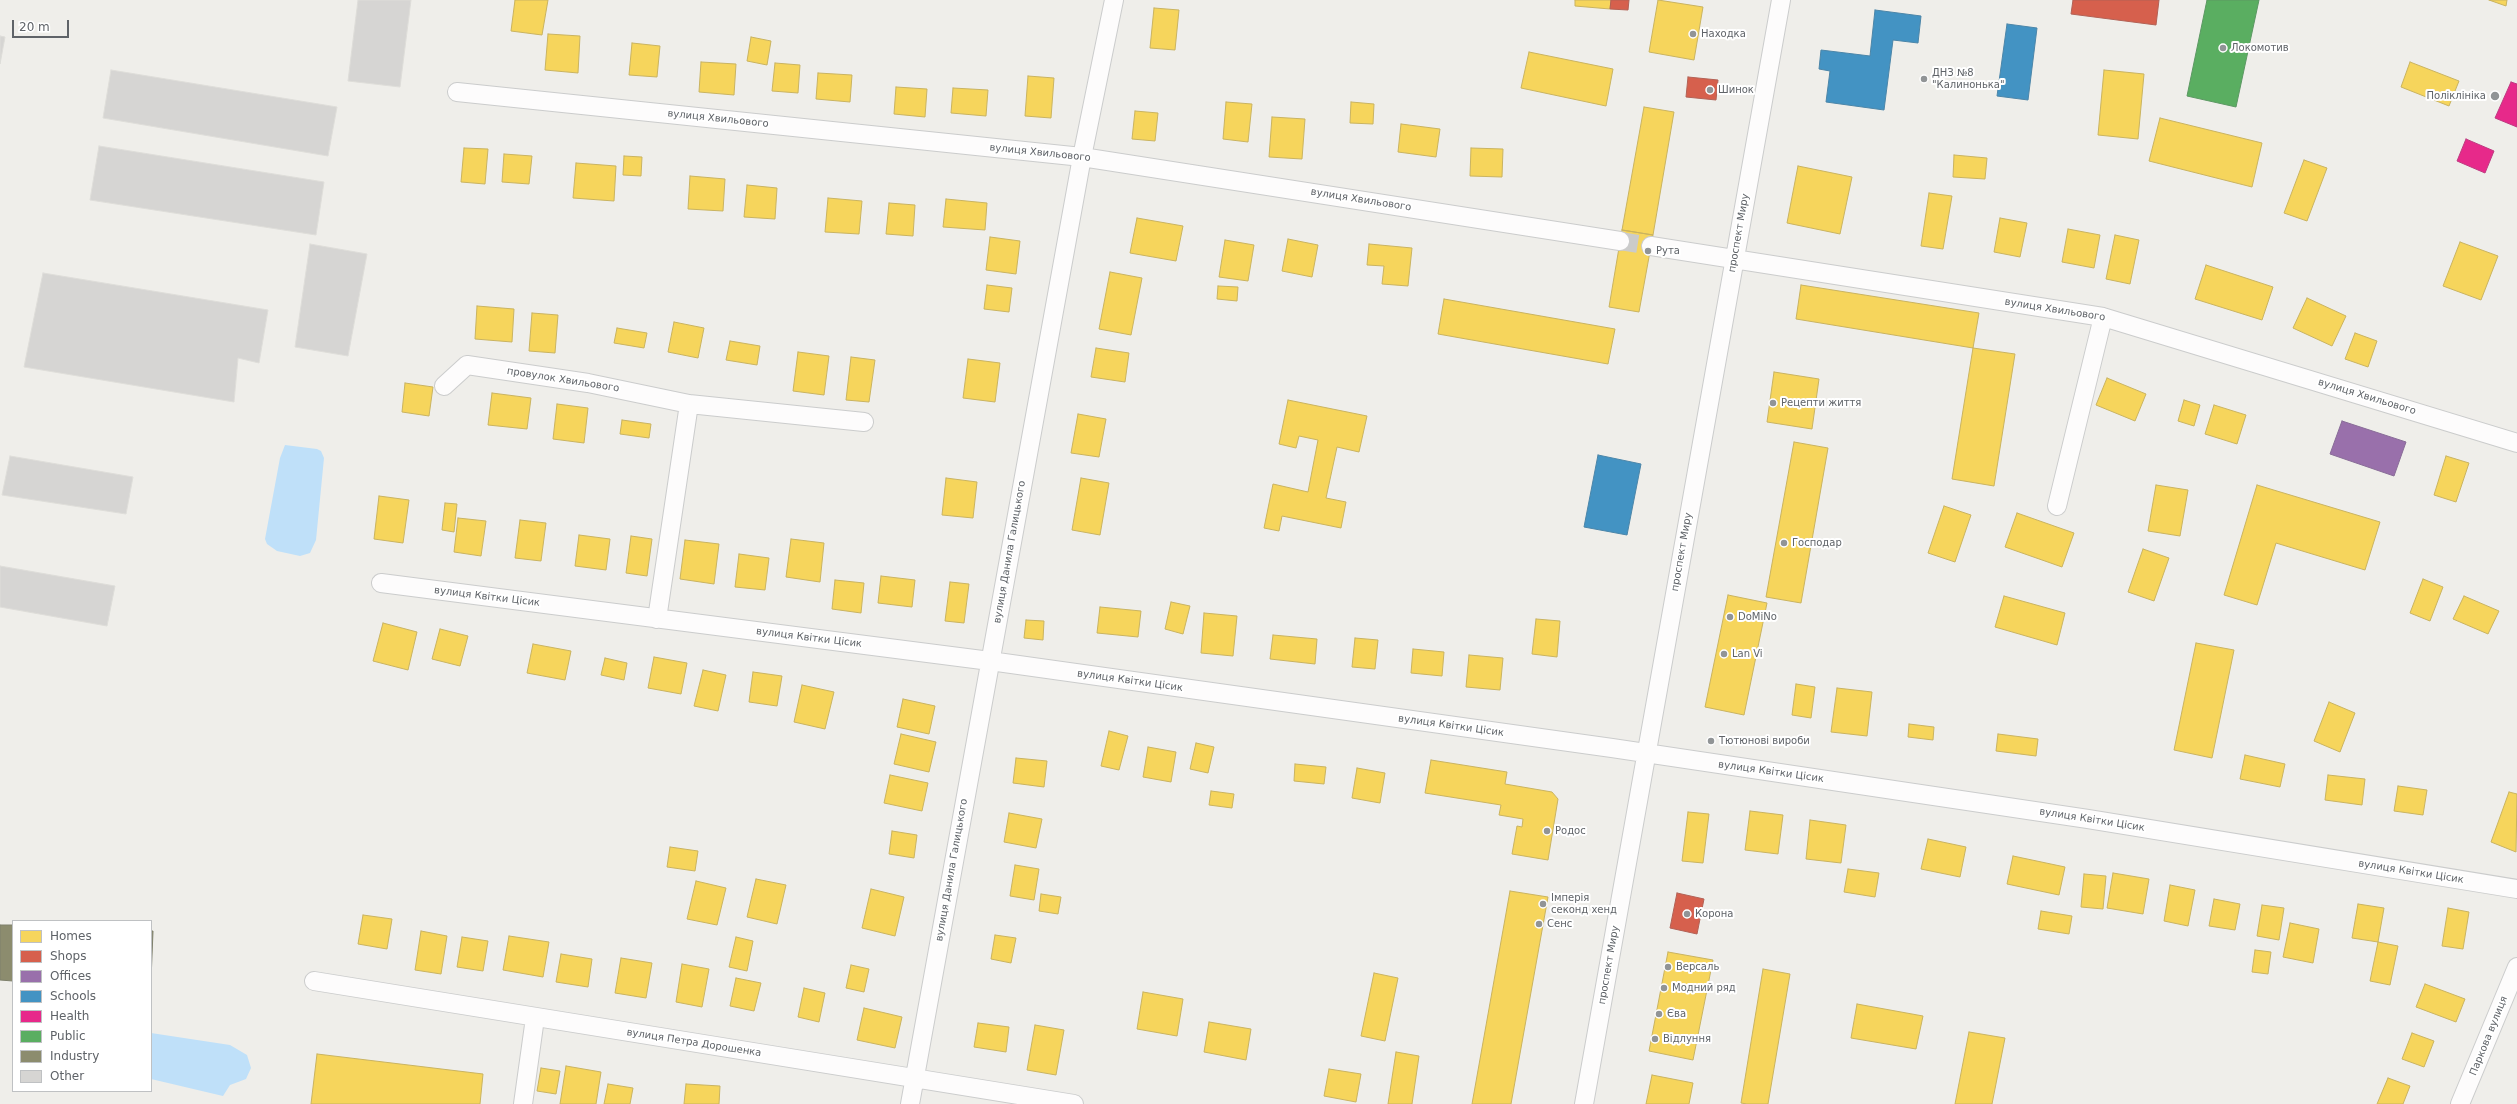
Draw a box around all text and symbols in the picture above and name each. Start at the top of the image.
scale bar [14,12,71,38]
text: 20 m [19,20,50,34]
place label: Находка [1701,28,1746,40]
marker: Находка [1688,29,1698,39]
place label: Локомотив [2231,42,2289,54]
marker: Локомотив [2218,43,2228,53]
place label: ДНЗ №8 "Калинонька" [1932,67,2005,90]
marker: ДНЗ №8 "Калинонька" [1919,74,1929,84]
place label: Шинок [1718,84,1754,96]
marker: Шинок [1705,85,1715,95]
place label: Поліклініка [2426,90,2486,102]
marker: Поліклініка [2489,90,2501,102]
street label: вулиця Хвильового [667,108,769,130]
street label: вулиця Хвильового [989,142,1091,164]
street label: вулиця Хвильового [1310,186,1412,214]
street label: проспект Миру [1726,193,1752,273]
place label: Рута [1656,245,1680,257]
marker: Рута [1643,246,1653,256]
street label: вулиця Хвильового [2004,296,2106,324]
street label: провулок Хвильового [506,365,620,395]
street label: вулиця Хвильового [2317,376,2417,418]
place label: Рецепти життя [1781,397,1861,409]
marker: Рецепти життя [1768,398,1778,408]
street label: вулиця Данила Галицького [992,480,1028,624]
street label: проспект Миру [1669,512,1695,592]
place label: Господар [1792,537,1842,549]
marker: Господар [1779,538,1789,548]
street label: вулиця Квітки Цісик [433,585,541,609]
place label: DoMiNo [1738,611,1777,623]
marker: DoMiNo [1725,612,1735,622]
street label: вулиця Квітки Цісик [755,626,863,650]
place label: Lan Vi [1732,648,1763,660]
marker: Lan Vi [1719,649,1729,659]
street label: вулиця Квітки Цісик [1076,668,1184,694]
street label: вулиця Квітки Цісик [1397,713,1505,739]
place label: Тютюнові вироби [1719,735,1810,747]
marker: Тютюнові вироби [1706,736,1716,746]
street label: вулиця Квітки Цісик [1717,759,1825,785]
street label: вулиця Данила Галицького [934,798,970,942]
street label: вулиця Квітки Цісик [2038,806,2146,834]
place label: Родос [1555,825,1586,837]
marker: Родос [1542,826,1552,836]
street label: вулиця Квітки Цісик [2357,858,2465,886]
place label: Імперія секонд хенд [1551,892,1617,916]
marker: Імперія секонд хенд [1538,899,1548,909]
place label: Корона [1695,908,1733,920]
marker: Корона [1682,909,1692,919]
place label: Сенс [1547,918,1572,930]
marker: Сенс [1534,919,1544,929]
legend [12,920,152,1092]
street label: проспект Миру [1596,925,1622,1005]
text: Homes [50,929,92,943]
text: Shops [50,949,86,963]
place label: Версаль [1676,961,1719,973]
marker: Версаль [1663,962,1673,972]
text: Offices [50,969,91,983]
place label: Модний ряд [1672,982,1736,994]
marker: Модний ряд [1659,983,1669,993]
text: Schools [50,989,96,1003]
street label: Паркова вулиця [2468,994,2510,1078]
place label: Єва [1667,1008,1686,1020]
text: Health [50,1009,89,1023]
marker: Єва [1654,1009,1664,1019]
street label: вулиця Петра Дорошенка [626,1026,762,1060]
text: Public [50,1029,86,1043]
place label: Відлуння [1663,1033,1711,1045]
marker: Відлуння [1650,1034,1660,1044]
text: Industry [50,1049,99,1063]
text: Other [50,1069,84,1083]

